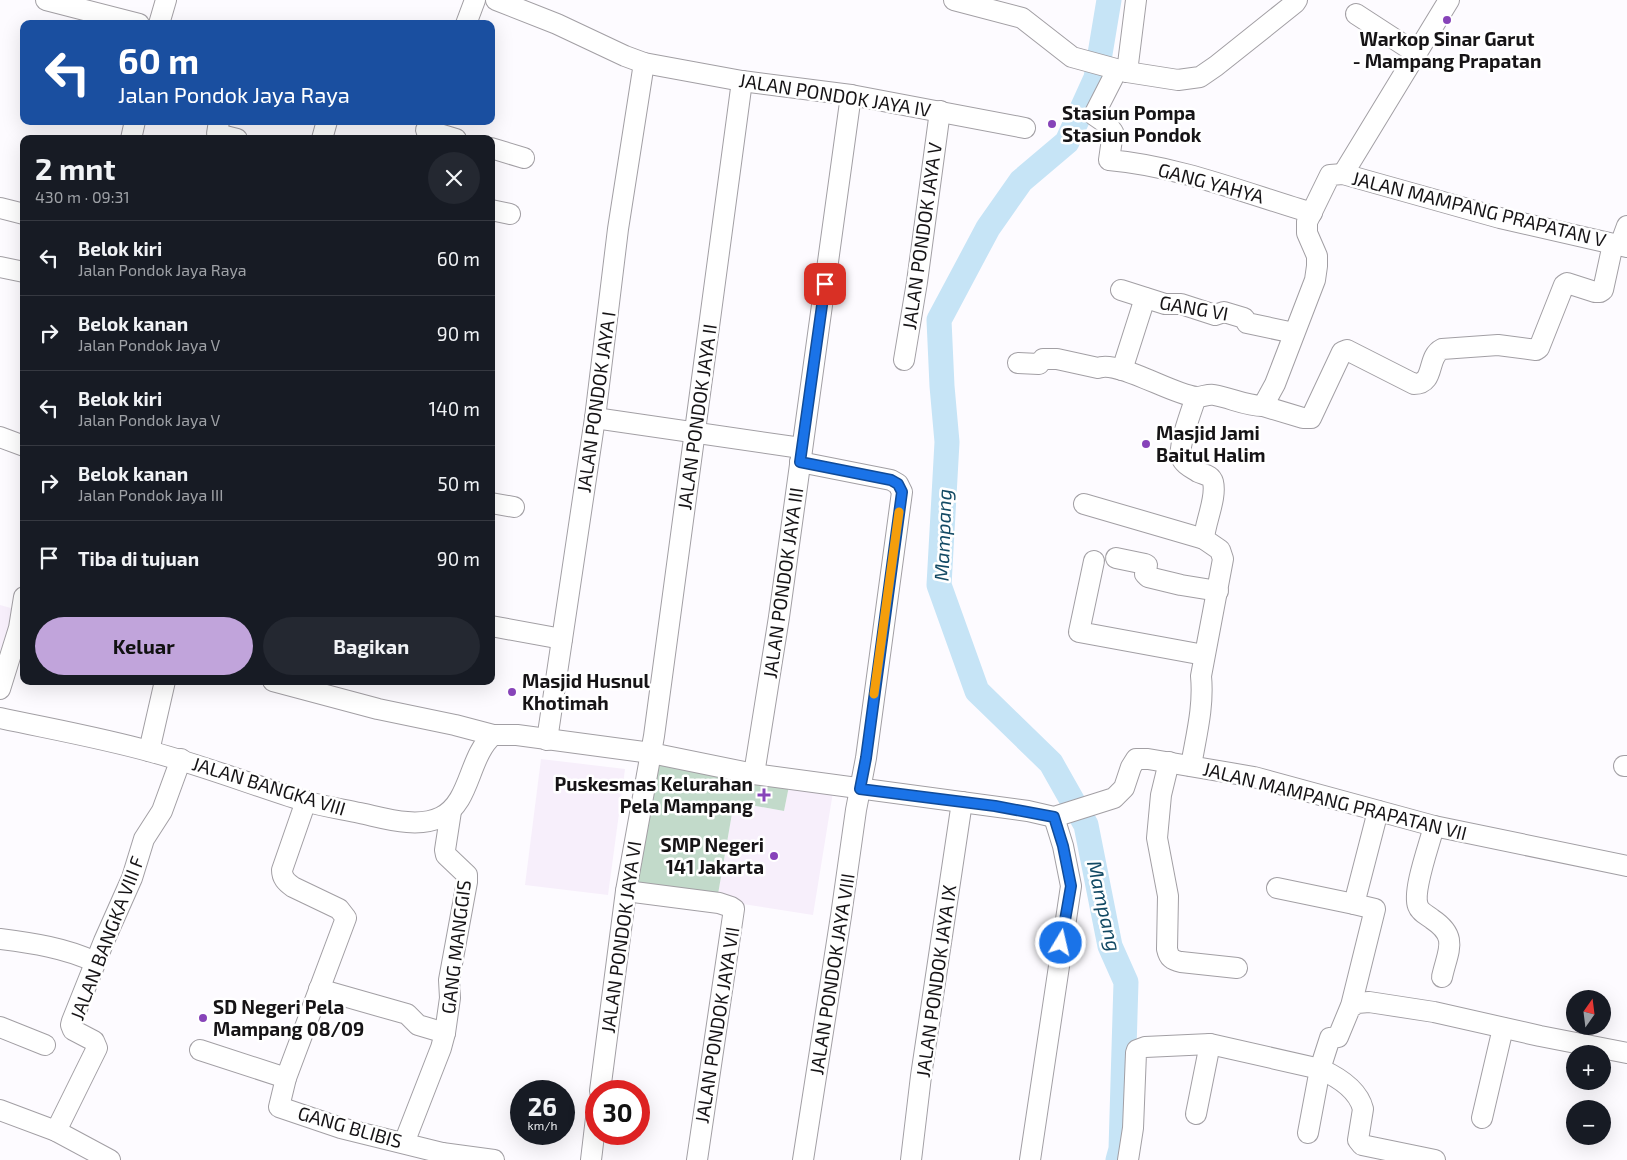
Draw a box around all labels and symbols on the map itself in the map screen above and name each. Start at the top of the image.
marker: Warkop Sinar Garut - Mampang Prapatan [1441,14,1453,26]
place label: Warkop Sinar Garut - Mampang Prapatan [1353,27,1541,72]
street label: JALAN PONDOK JAYA IV [737,68,933,121]
place label: Stasiun Pompa Stasiun Pondok [1062,101,1202,146]
marker: Stasiun Pompa Stasiun Pondok [1046,118,1058,130]
street label: JALAN PONDOK JAYA V [897,140,946,331]
street label: GANG YAHYA [1156,157,1267,208]
street label: JALAN MAMPANG PRAPATAN V [1350,166,1609,251]
pin [804,263,846,305]
street label: GANG VI [1158,290,1230,325]
street label: JALAN PONDOK JAYA I [571,310,620,494]
street label: JALAN PONDOK JAYA II [672,322,721,511]
place label: Masjid Jami Baitul Halim [1156,421,1265,466]
marker: Masjid Jami Baitul Halim [1140,438,1152,450]
street label: JALAN PONDOK JAYA III [758,486,807,680]
water label: Mampang [928,488,956,582]
place label: Masjid Husnul Khotimah [522,669,650,714]
marker: Masjid Husnul Khotimah [506,686,518,698]
street label: JALAN BANGKA VIII [190,751,349,820]
street label: JALAN MAMPANG PRAPATAN VII [1201,757,1469,844]
place label: Puskesmas Kelurahan Pela Mampang [555,772,753,817]
marker: Puskesmas Kelurahan Pela Mampang [757,788,771,802]
place label: SMP Negeri 141 Jakarta [661,833,764,878]
street label: JALAN PONDOK JAYA VI [596,839,645,1034]
marker: SMP Negeri 141 Jakarta [768,850,780,862]
street label: JALAN BANGKA VIII F [65,853,148,1023]
water label: Mampang [1083,858,1127,954]
street label: JALAN PONDOK JAYA VIII [804,872,859,1076]
street label: GANG MANGGIS [436,879,475,1015]
street label: JALAN PONDOK JAYA IX [911,883,960,1079]
position arrow [1034,916,1086,968]
street label: JALAN PONDOK JAYA VII [690,925,743,1125]
north arrow [1566,990,1611,1035]
place label: SD Negeri Pela Mampang 08/09 [213,995,364,1040]
marker: SD Negeri Pela Mampang 08/09 [197,1012,209,1024]
speed limit sign: 30 [585,1080,650,1145]
street label: GANG BLIBIS [295,1101,405,1152]

